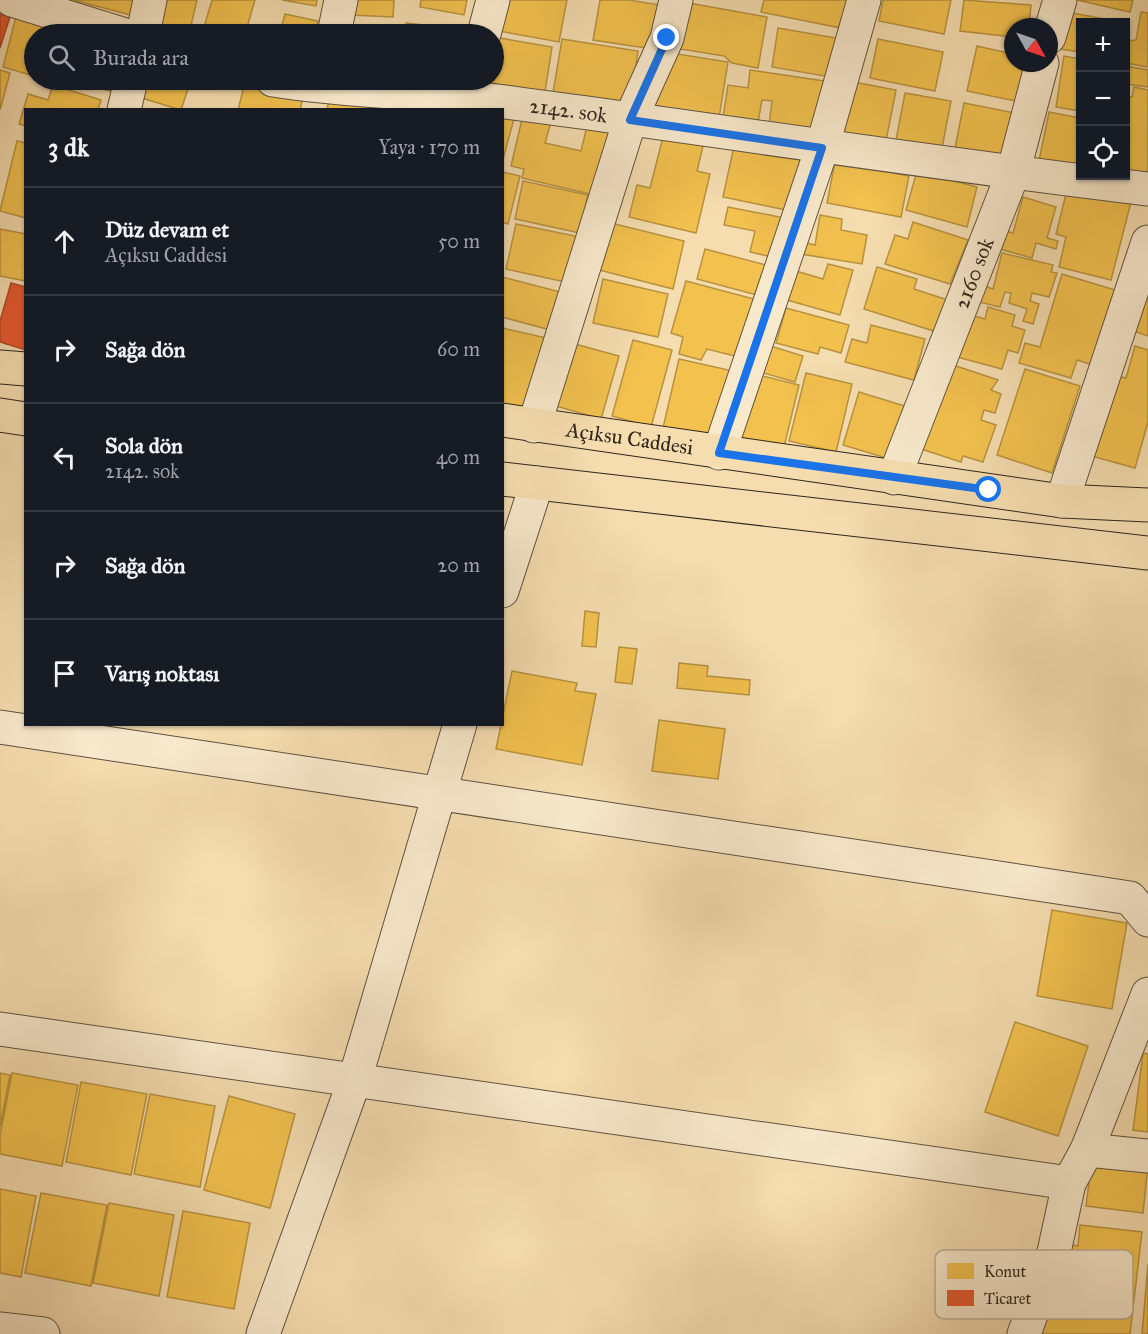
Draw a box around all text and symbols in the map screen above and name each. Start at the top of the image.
north arrow [1004,18,1058,72]
map controls [1076,18,1130,180]
button: + [1076,18,1130,72]
search box [24,24,504,90]
route end [653,24,679,50]
icon: search [45,41,78,74]
text: Burada ara [93,44,189,71]
button: − [1076,72,1130,126]
street label: 2142. sok [528,92,609,129]
button: locate [1076,126,1130,180]
text: 3 dk [48,131,89,163]
text: Yaya · 170 m [378,135,480,159]
text: Düz devam et [105,216,229,243]
icon: ahead [48,225,81,258]
text: 50 m [438,229,480,253]
street label: 2160 sok [948,234,1000,312]
text: Açıksu Caddesi [105,243,227,267]
icon: right [48,333,81,366]
text: Sağa dön [105,336,185,363]
text: 60 m [437,337,480,361]
street label: Açıksu Caddesi [563,416,695,461]
text: Sola dön [105,432,183,459]
icon: left [48,441,81,474]
text: 40 m [436,445,480,469]
text: 2142. sok [105,459,179,483]
route start [975,476,1001,502]
icon: right [48,549,81,582]
text: Sağa dön [105,552,185,579]
text: 20 m [437,553,480,577]
icon: arrive [48,657,81,690]
text: Varış noktası [105,660,219,687]
legend [935,1250,1133,1319]
text: Konut [984,1262,1026,1281]
text: Ticaret [984,1289,1031,1308]

